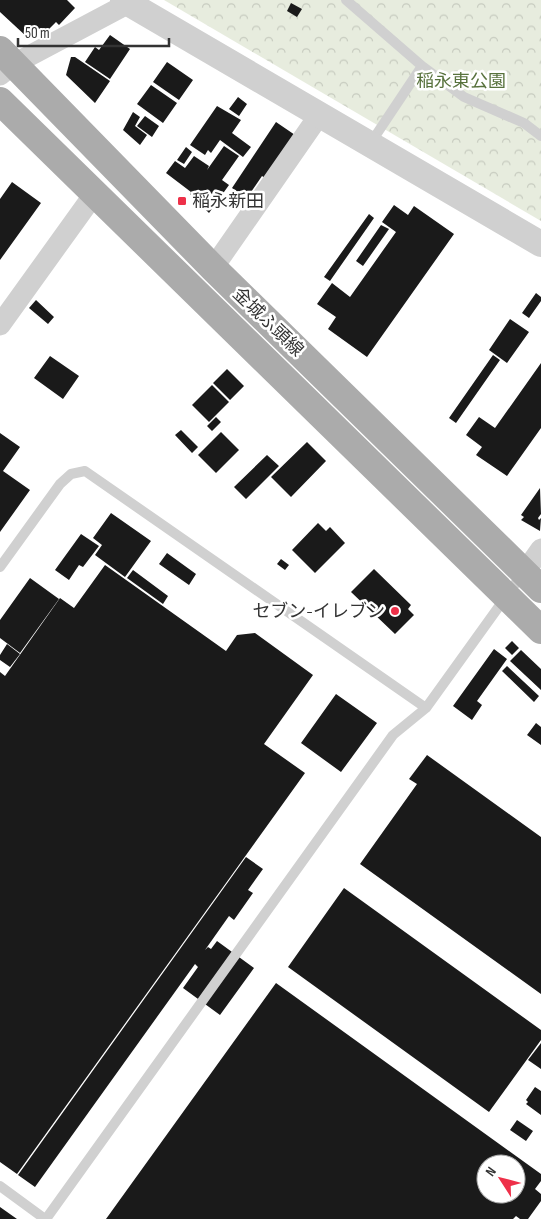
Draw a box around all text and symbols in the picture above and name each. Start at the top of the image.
scale bar [18,15,169,47]
text: 50 m [25,24,50,43]
park label: 稲永東公園 [416,71,506,92]
place label: 稲永新田 [192,191,264,212]
marker: 稲永新田 [176,195,188,207]
street label: 金城ふ頭線 [228,283,308,361]
place label: セブン-イレブン [252,601,385,622]
marker: セブン-イレブン [389,605,401,617]
north arrow [476,1154,526,1204]
text: N [482,1164,500,1180]

